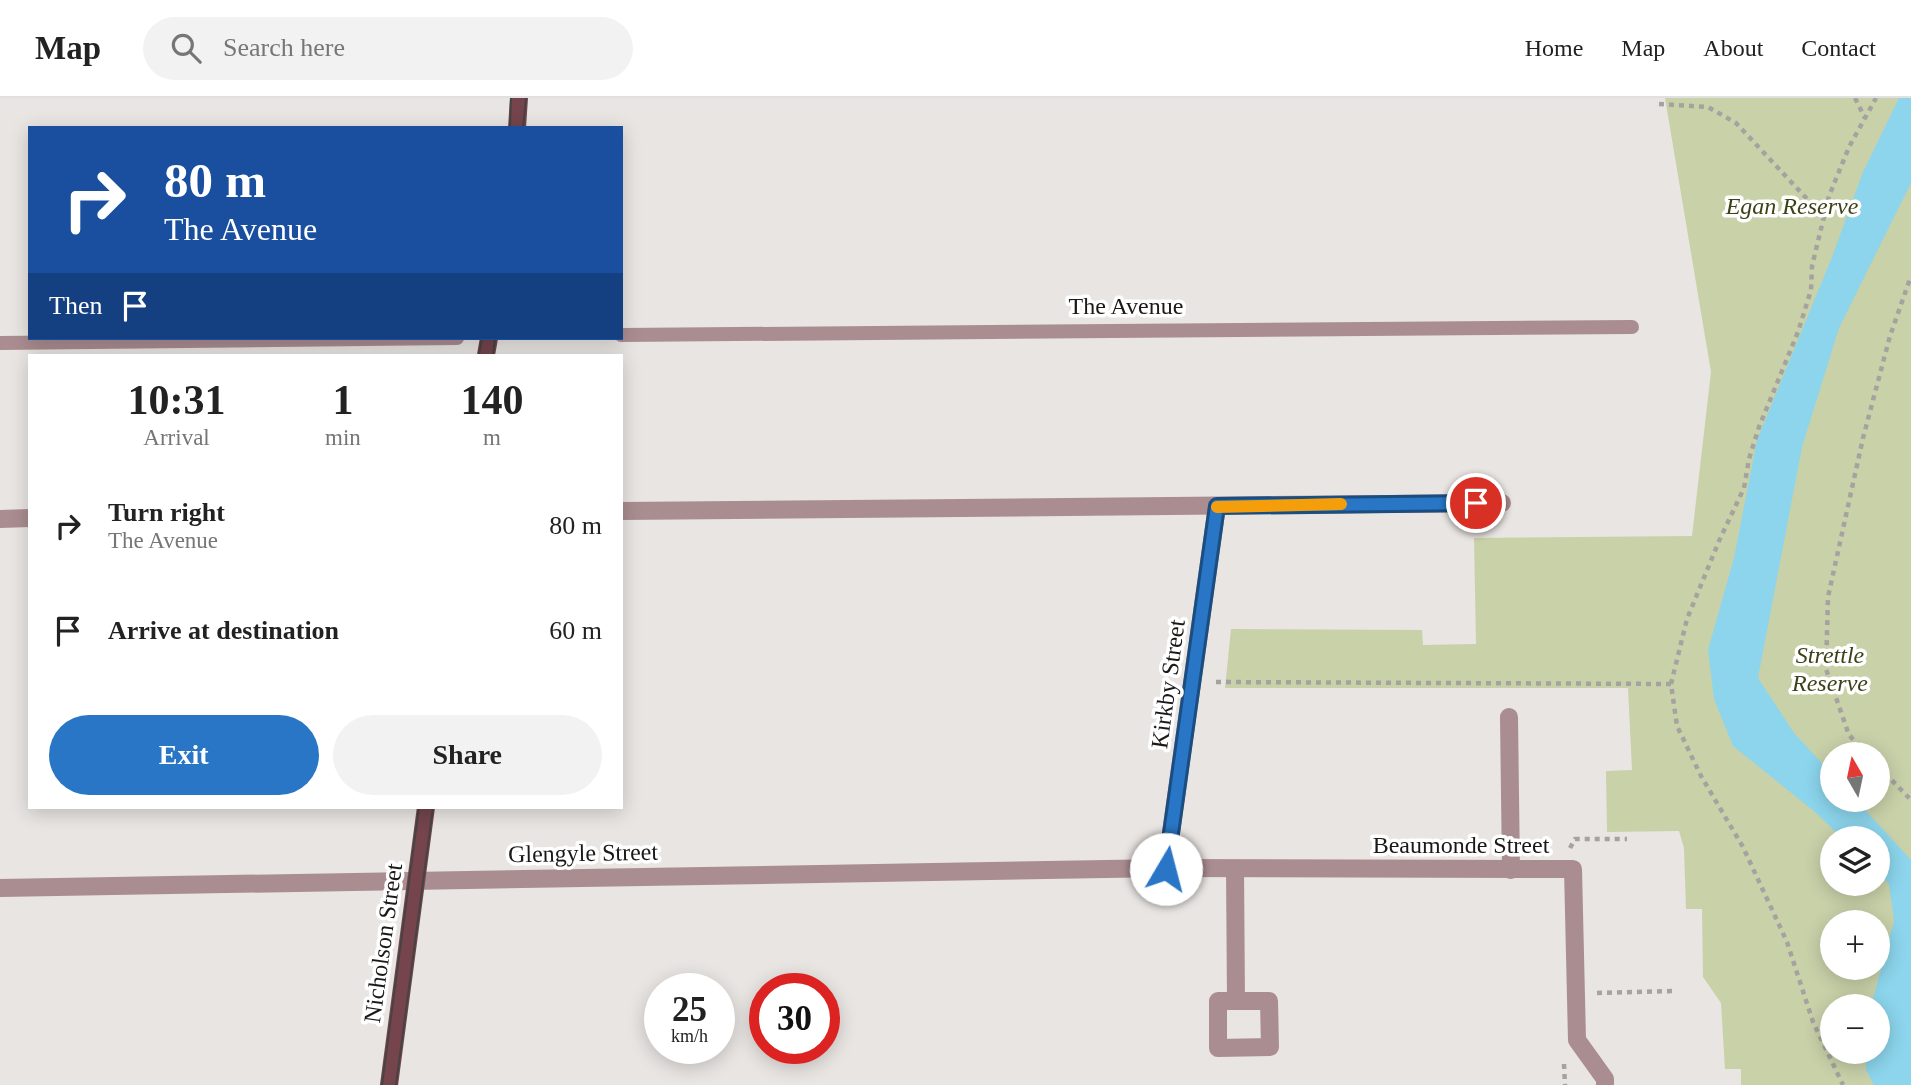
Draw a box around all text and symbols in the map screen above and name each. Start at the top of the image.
search box [143,17,633,80]
icon: search [167,29,205,67]
text: Map [35,30,101,66]
text: Search here [223,33,345,62]
text: Home [1525,35,1583,61]
text: Map [1621,35,1665,61]
text: About [1703,35,1763,61]
text: Contact [1801,35,1876,61]
text: 80 m [164,153,266,208]
icon: right [49,154,140,245]
park label: Egan Reserve [1725,193,1859,219]
text: The Avenue [164,211,317,247]
icon: arrive [116,287,154,325]
text: Then [49,291,102,320]
street label: The Avenue [1069,293,1183,319]
text: 10:31 [128,377,226,423]
text: 1 [332,377,353,423]
text: 140 [460,377,523,423]
text: Arrival [143,425,210,450]
text: min [325,425,361,450]
text: m [483,425,501,450]
pin [1446,473,1506,533]
icon: arrive [1457,484,1495,522]
text: Turn right [108,498,225,527]
icon: right [49,507,87,545]
text: 80 m [549,511,602,540]
text: The Avenue [108,528,218,553]
icon: arrive [49,612,87,650]
text: Arrive at destination [108,616,339,645]
text: 60 m [549,616,602,645]
street label: Kirkby Street [1146,618,1190,750]
park label: Strettle Reserve [1791,642,1868,696]
button: Exit [49,715,319,795]
button: Share [333,715,602,795]
north arrow [1820,742,1890,812]
map controls [1820,742,1890,1064]
button: layers [1820,826,1890,896]
position arrow [1129,832,1203,906]
street label: Beaumonde Street [1373,832,1550,858]
street label: Glengyle Street [508,839,659,867]
street label: Nicholson Street [359,861,407,1024]
button: + [1820,910,1890,980]
speed limit sign: 30 [749,973,840,1064]
text: 25 [672,990,707,1029]
button: − [1820,994,1890,1064]
text: km/h [671,1026,708,1046]

